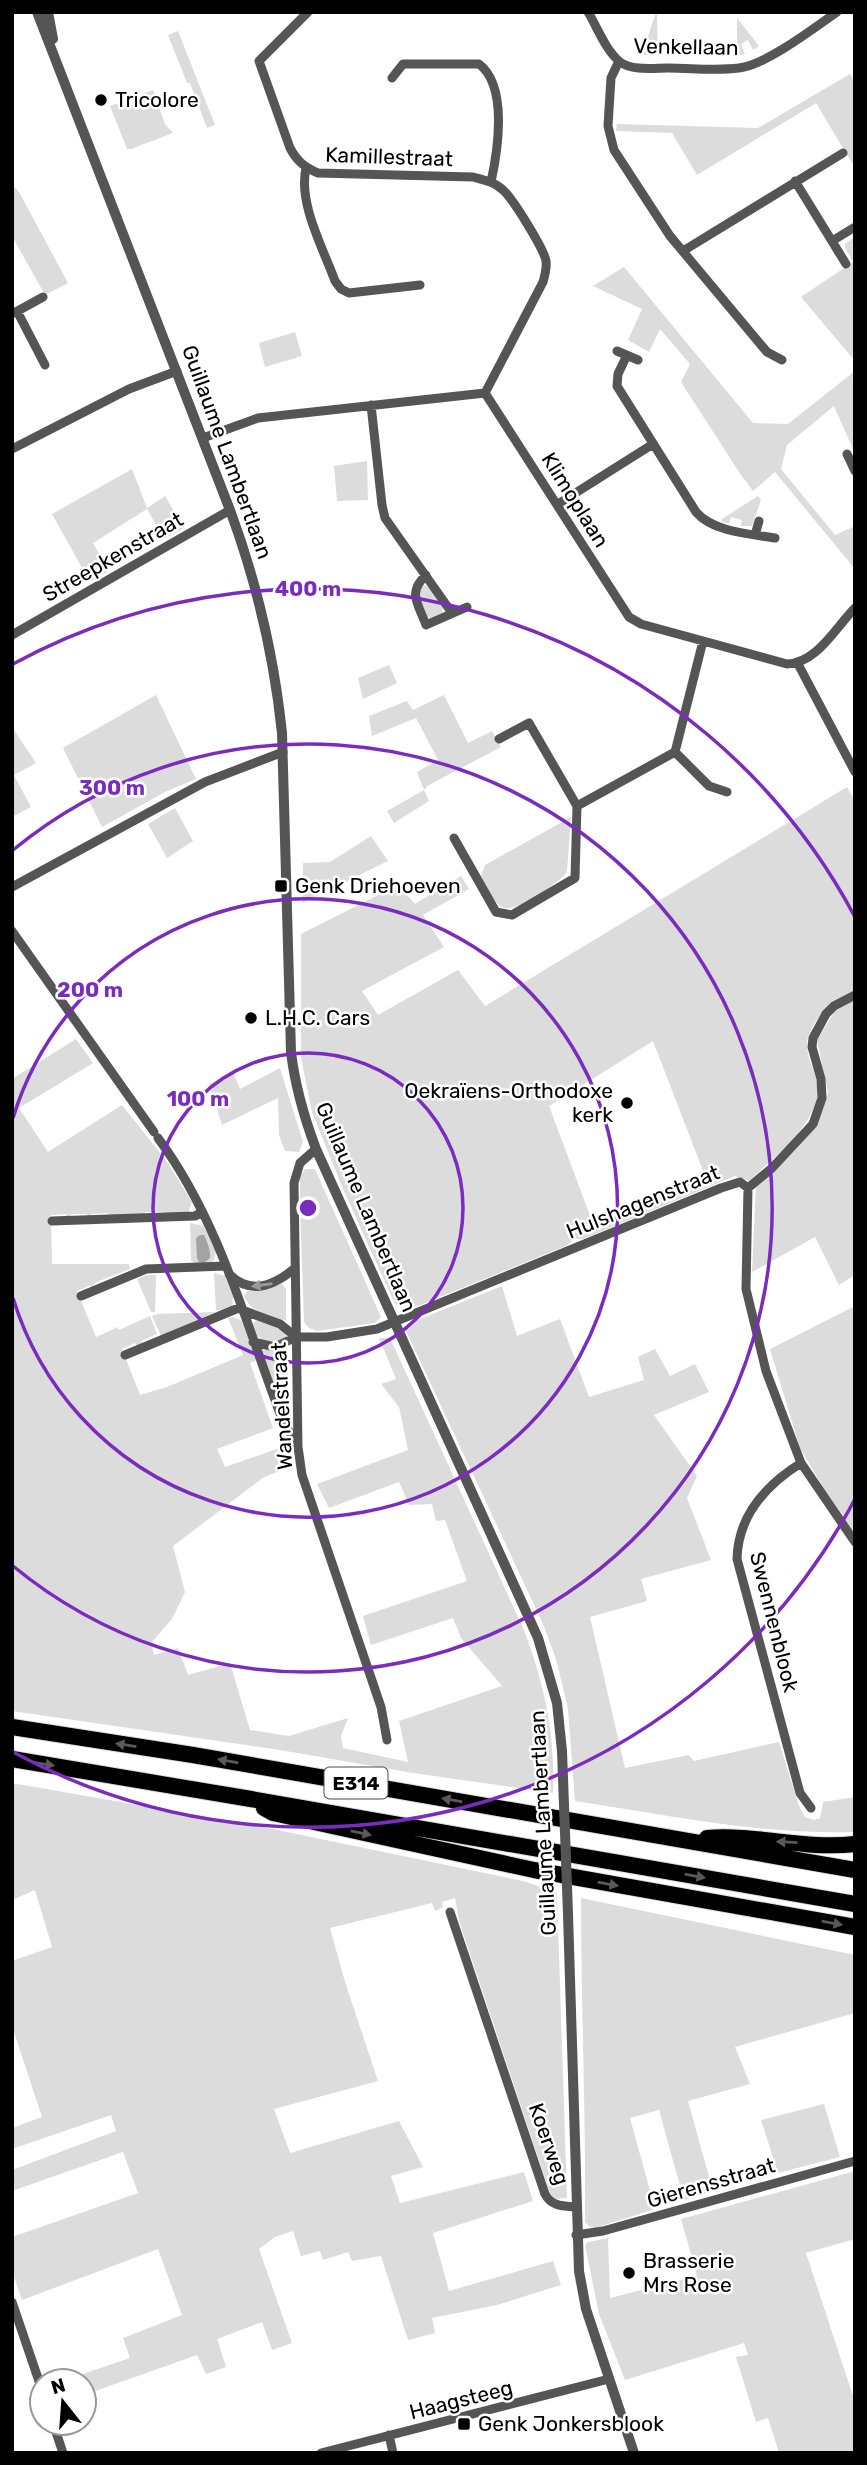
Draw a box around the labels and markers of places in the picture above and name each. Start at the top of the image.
place label: Tricolore [115,87,199,112]
marker: Tricolore [93,92,109,108]
place label: Genk Driehoeven [295,873,461,898]
marker: Genk Driehoeven [273,878,289,894]
place label: L.H.C. Cars [265,1005,370,1030]
marker: L.H.C. Cars [243,1010,259,1026]
place label: Oekraïens-Orthodoxe kerk [404,1078,613,1127]
marker: Oekraïens-Orthodoxe kerk [619,1095,635,1111]
centre of rings [296,1196,320,1220]
place label: Brasserie Mrs Rose [643,2248,734,2297]
marker: Brasserie Mrs Rose [621,2265,637,2281]
place label: Genk Jonkersblook [478,2411,664,2436]
marker: Genk Jonkersblook [456,2416,472,2432]

